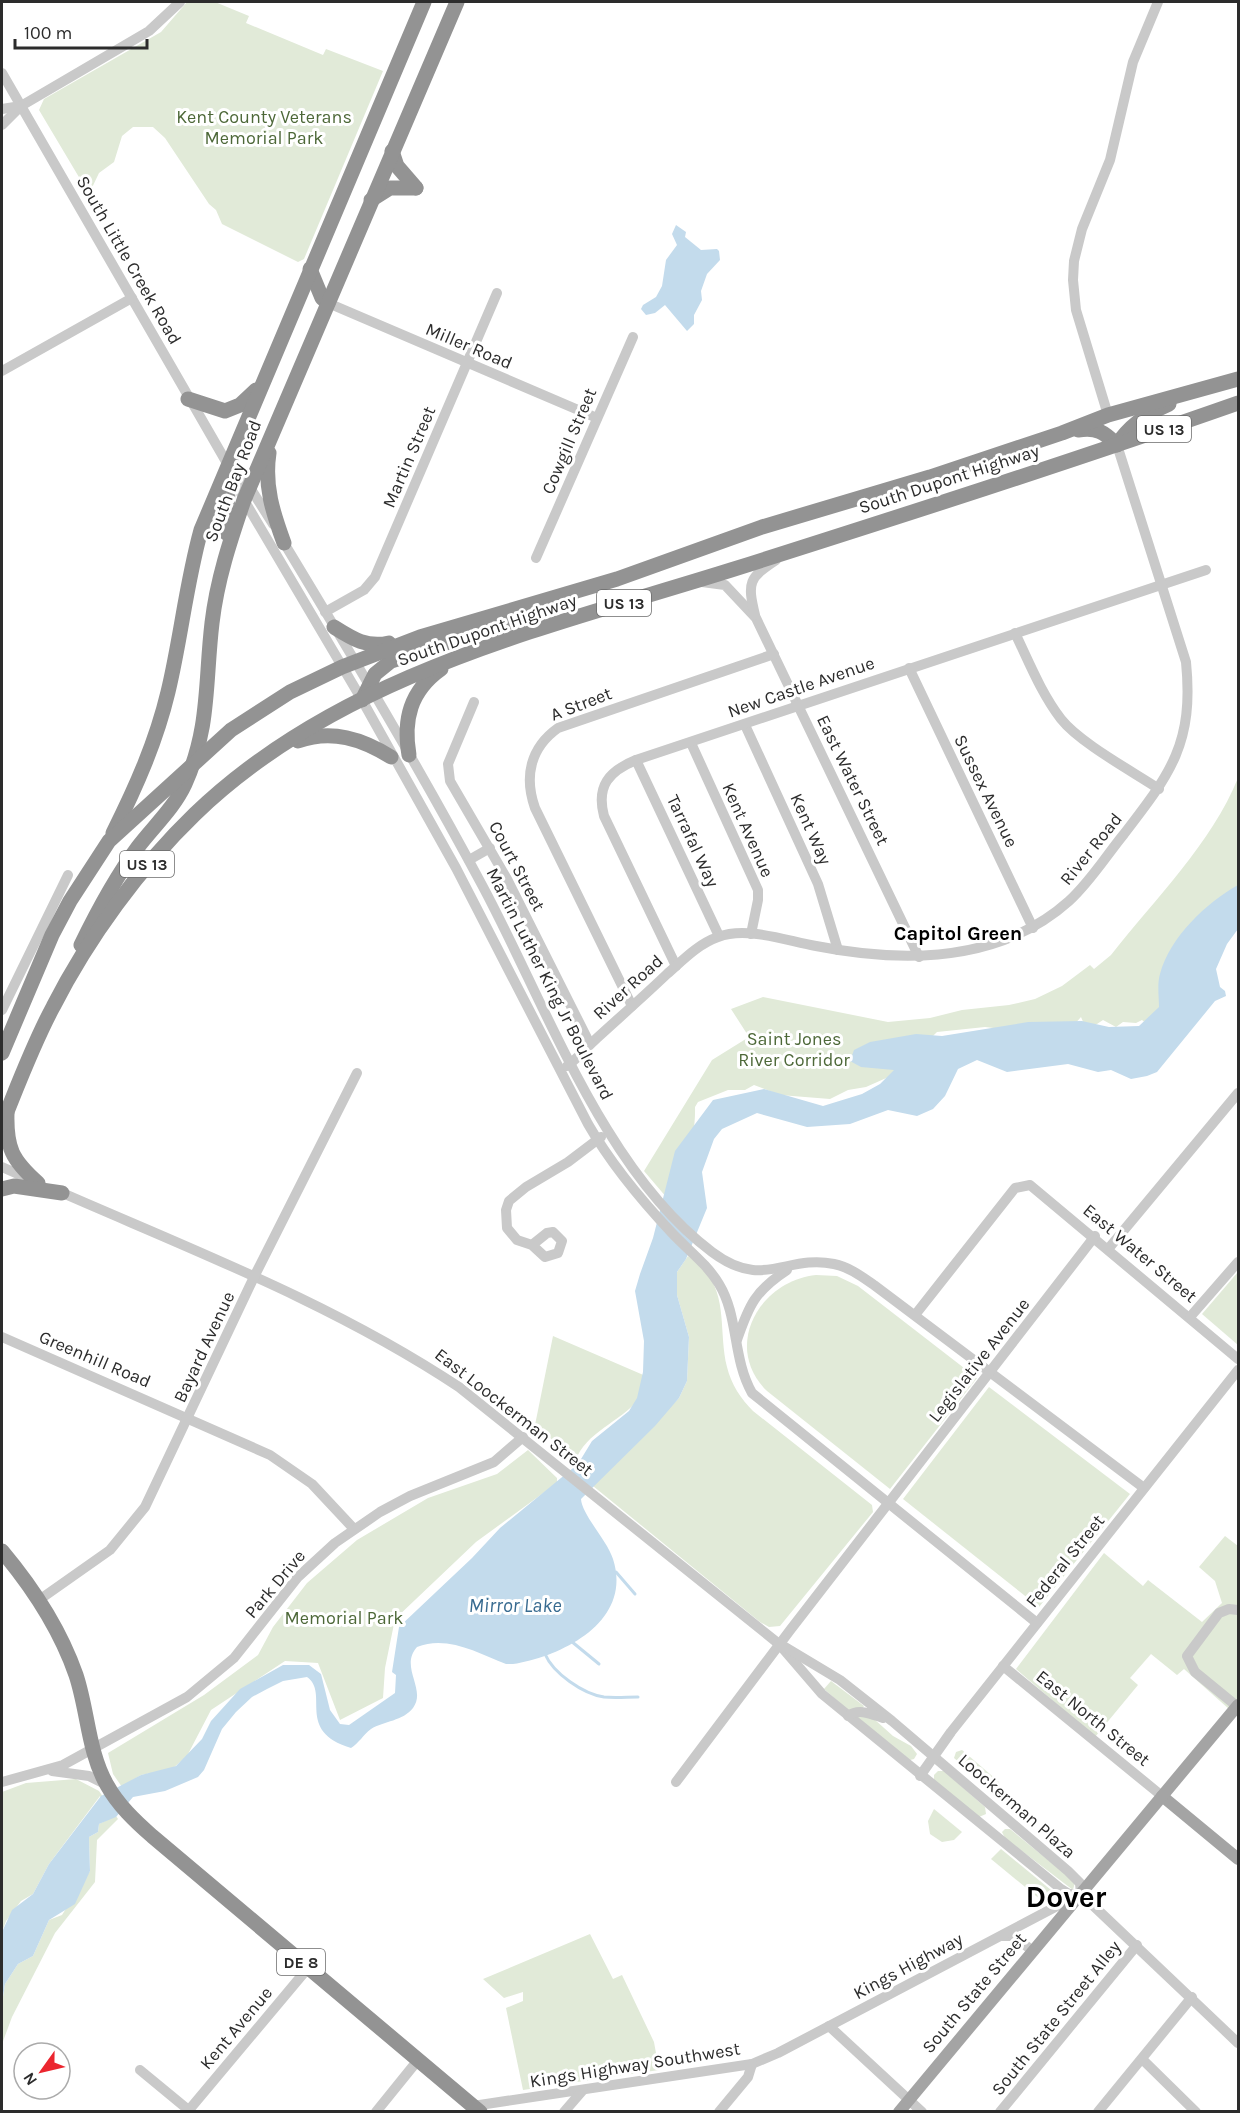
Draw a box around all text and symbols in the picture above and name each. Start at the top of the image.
scale bar [15,12,147,50]
text: 100 m [24,22,72,44]
park label: Kent County Veterans Memorial Park [176,106,352,149]
street label: South Little Creek Road [72,172,186,348]
street label: Miller Road [422,318,516,374]
street label: Cowgill Street [537,384,601,497]
street label: Martin Street [378,403,440,511]
road number: US 13 [1137,416,1191,442]
street label: South Bay Road [200,417,266,545]
street label: South Dupont Highway [856,439,1043,519]
street label: South Dupont Highway [394,589,580,671]
road number: US 13 [597,590,651,616]
street label: New Castle Avenue [725,652,877,722]
street label: A Street [547,682,615,726]
street label: East Water Street [812,711,894,849]
street label: Sussex Avenue [949,731,1023,851]
street label: Kent Avenue [717,779,779,881]
street label: Kent Way [786,790,837,869]
street label: Tarrafal Way [662,791,724,891]
street label: River Road [1055,808,1127,890]
street label: Court Street [484,817,550,915]
road number: US 13 [120,851,174,877]
street label: Martin Luther King Jr Boulevard [482,864,618,1104]
district label: Capitol Green [894,922,1022,945]
street label: River Road [588,950,668,1024]
park label: Saint Jones River Corridor [738,1028,850,1071]
street label: East Water Street [1078,1199,1202,1307]
street label: Bayard Avenue [169,1288,239,1406]
street label: Legislative Avenue [924,1294,1034,1426]
street label: Greenhill Road [36,1326,154,1392]
street label: East Loockerman Street [430,1343,598,1481]
street label: Federal Street [1021,1510,1109,1612]
street label: Park Drive [240,1545,310,1623]
water label: Mirror Lake [468,1594,562,1617]
park label: Memorial Park [285,1607,403,1629]
street label: East North Street [1031,1665,1155,1771]
street label: Loockerman Plaza [954,1749,1080,1863]
district label: Dover [1026,1879,1107,1915]
street label: Kings Highway [850,1928,967,2004]
street label: South State Street [917,1928,1031,2058]
street label: South State Street Alley [987,1936,1126,2100]
road number: DE 8 [277,1949,325,1975]
street label: Kent Avenue [195,1982,277,2074]
street label: Kings Highway Southwest [528,2037,742,2093]
north arrow [12,2041,72,2101]
text: N [19,2069,41,2089]

